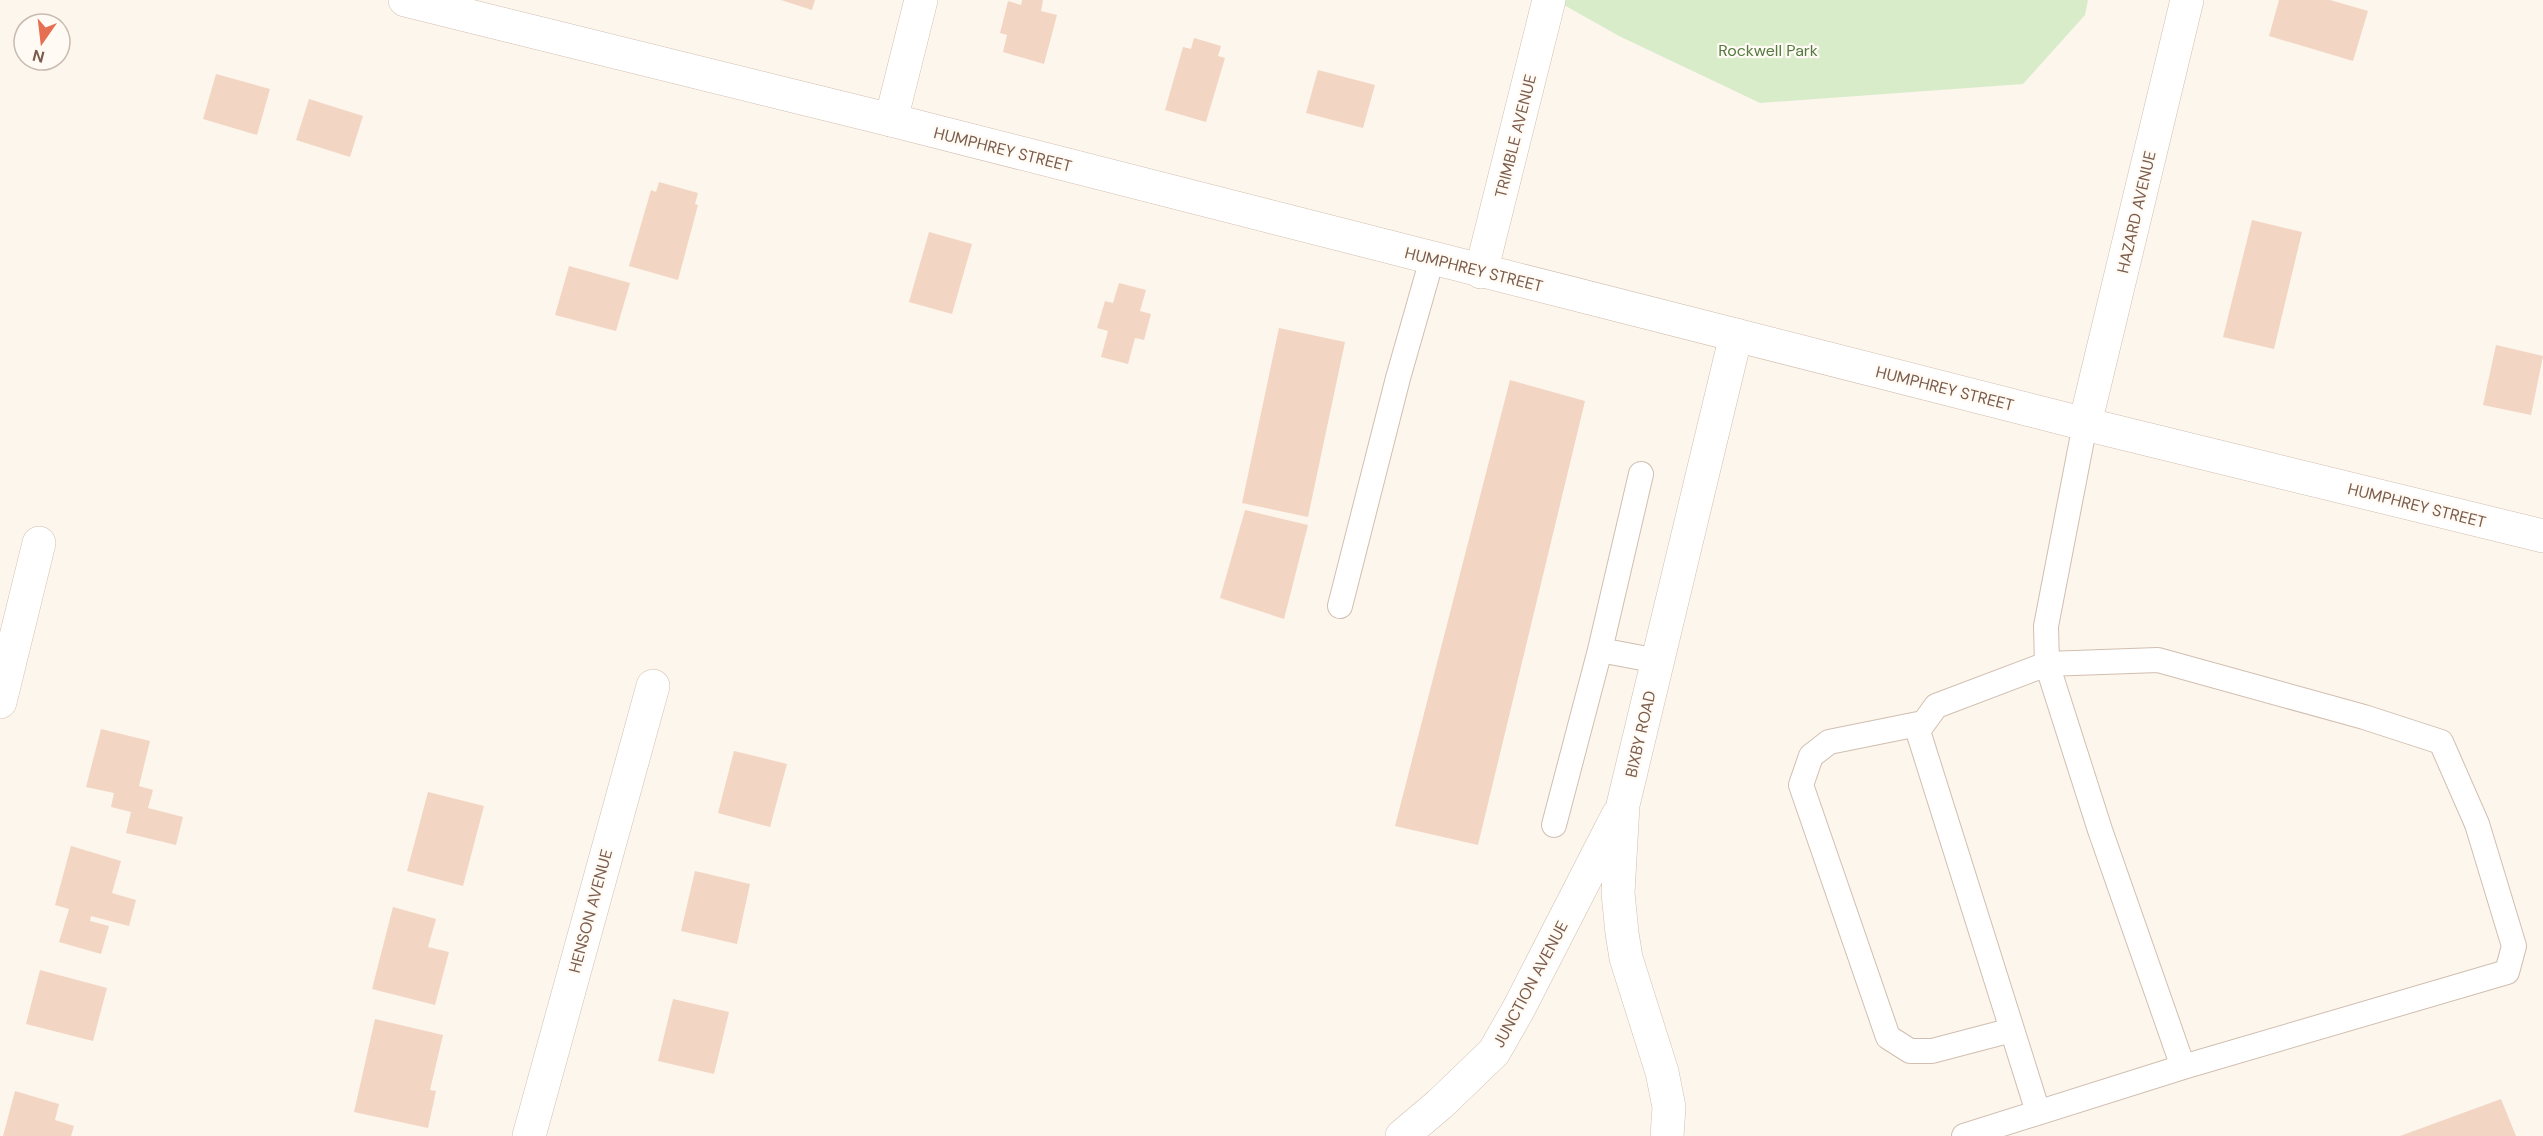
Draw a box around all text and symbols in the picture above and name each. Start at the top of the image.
north arrow [12,12,72,72]
park label: Rockwell Park [1718,40,1818,61]
text: N [30,44,47,68]
street label: TRIMBLE AVENUE [1490,72,1541,200]
street label: HUMPHREY STREET [932,122,1074,177]
street label: HAZARD AVENUE [2112,149,2161,275]
street label: HUMPHREY STREET [1403,242,1545,297]
street label: HUMPHREY STREET [1874,361,2016,416]
street label: HUMPHREY STREET [2346,478,2488,533]
street label: BIXBY ROAD [1620,689,1661,780]
street label: HENSON AVENUE [564,847,617,975]
street label: JUNCTION AVENUE [1488,917,1573,1051]

